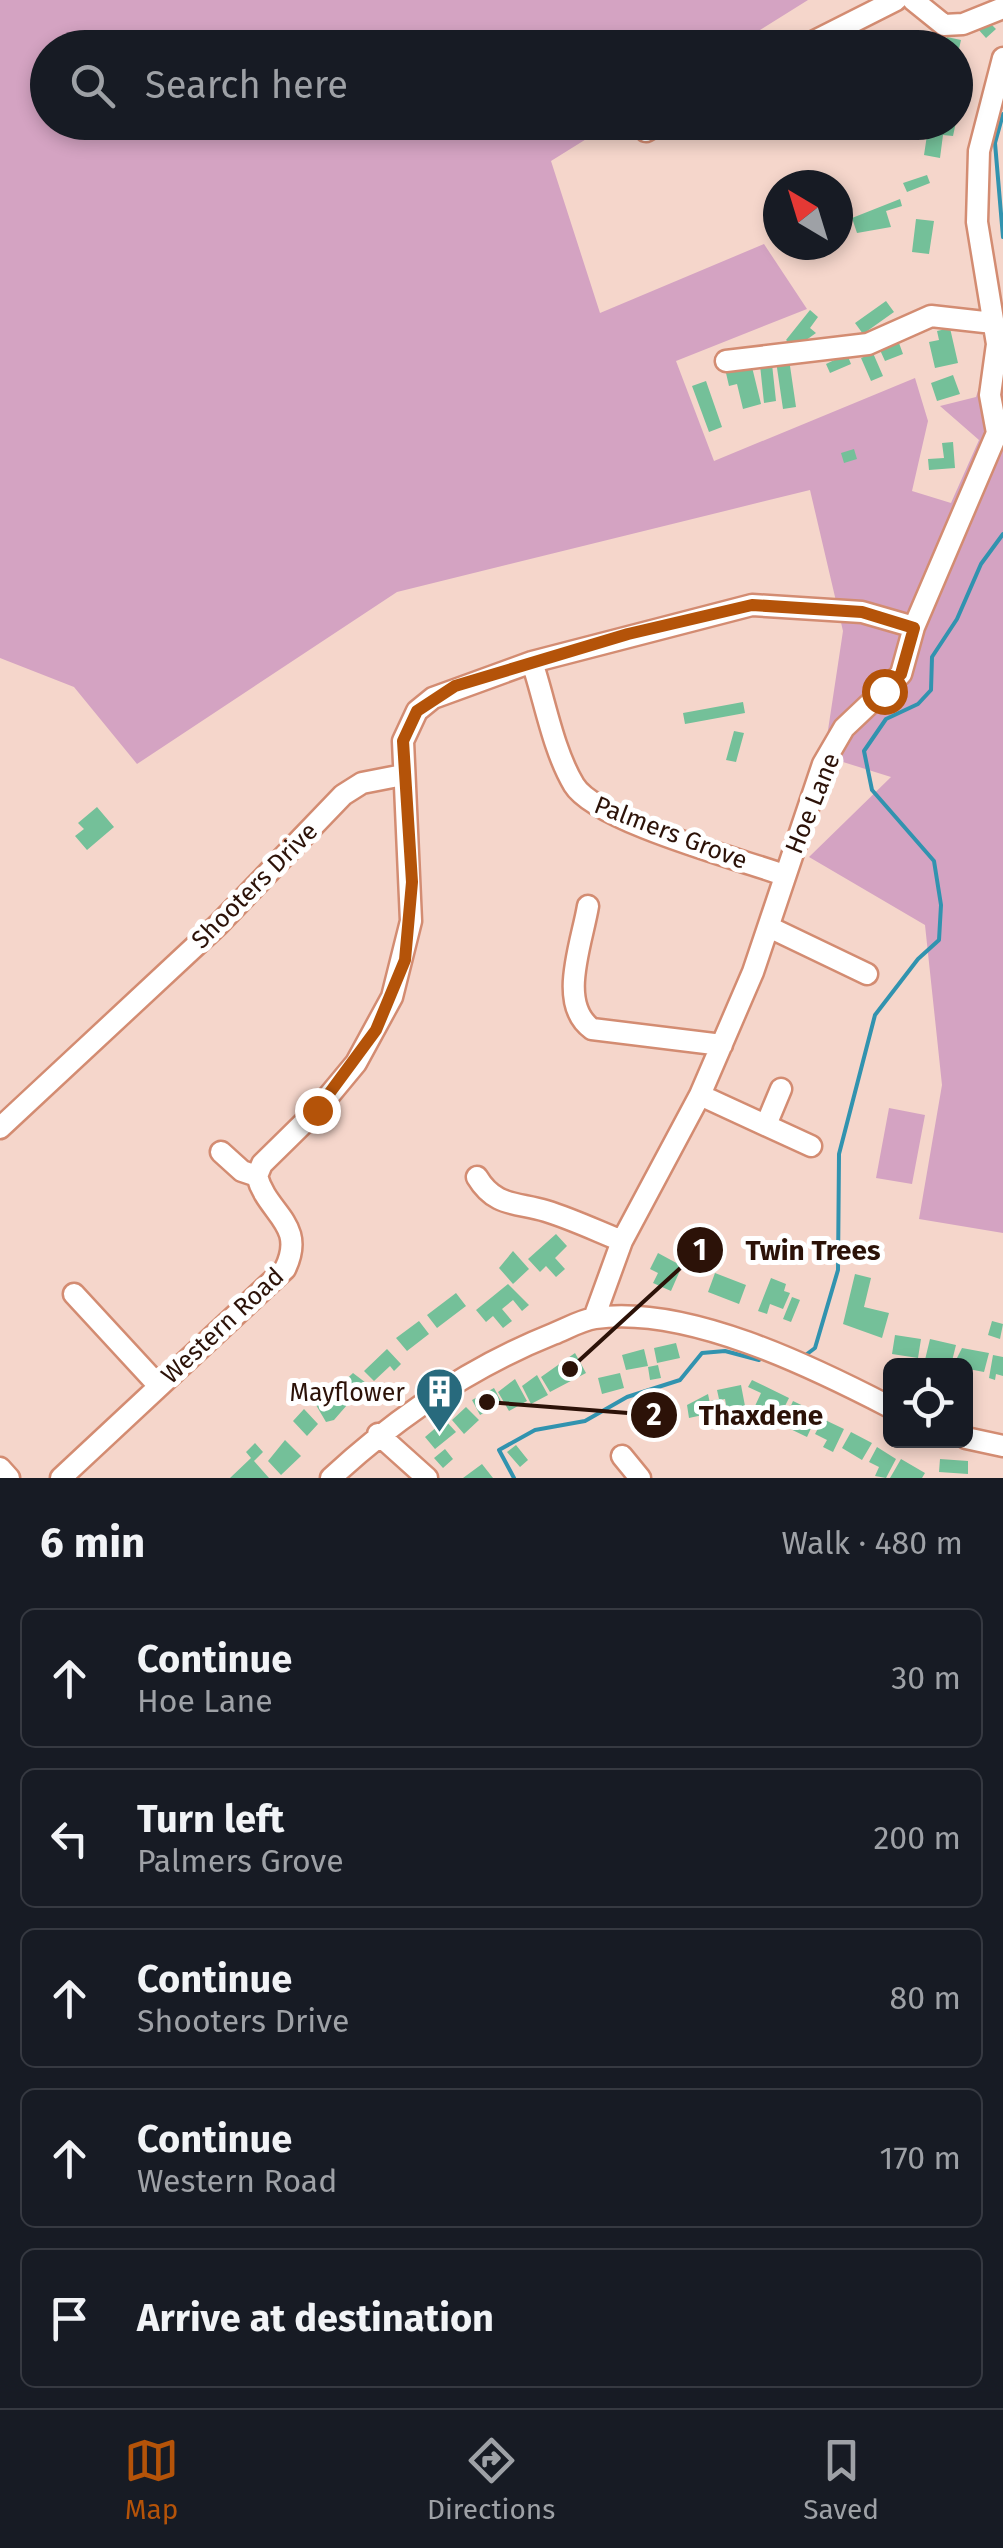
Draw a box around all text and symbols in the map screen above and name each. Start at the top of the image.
search box [30,30,973,140]
icon: search [65,58,120,113]
text: Search here [145,62,348,108]
north arrow [763,170,853,260]
route start [862,669,908,715]
street label: Hoe Lane [779,749,847,858]
street label: Palmers Grove [590,790,751,876]
street label: Shooters Drive [185,816,324,955]
route end [295,1088,341,1134]
callout: Twin Trees [675,1221,900,1279]
text: 1 [693,1232,707,1268]
text: Twin Trees [745,1234,881,1267]
street label: Western Road [155,1261,290,1390]
map controls [883,1358,973,1448]
button: locate [883,1358,973,1448]
building icon: Mayflower [414,1366,466,1434]
place label: Mayflower [290,1378,405,1408]
callout: Thaxdene [629,1386,844,1444]
text: 2 [646,1397,662,1433]
text: Thaxdene [699,1399,823,1432]
text: 6 min [40,1518,145,1568]
text: Walk · 480 m [782,1524,963,1562]
text: Continue [137,1636,292,1682]
icon: ahead [42,1651,97,1706]
text: 30 m [891,1659,961,1697]
text: Hoe Lane [137,1682,273,1720]
text: Turn left [137,1796,284,1842]
icon: left [42,1811,97,1866]
text: 200 m [874,1819,961,1857]
text: Palmers Grove [137,1842,344,1880]
text: Continue [137,1956,292,2002]
icon: ahead [42,1971,97,2026]
text: 80 m [890,1979,961,2017]
text: Shooters Drive [137,2002,349,2040]
text: Continue [137,2116,292,2162]
icon: ahead [42,2131,97,2186]
text: 170 m [880,2139,961,2177]
text: Western Road [137,2162,337,2200]
icon: arrive [42,2291,97,2346]
text: Arrive at destination [137,2295,494,2341]
tab: Map [124,2433,179,2526]
tab: Directions [427,2433,555,2526]
tab: Saved [803,2433,879,2526]

